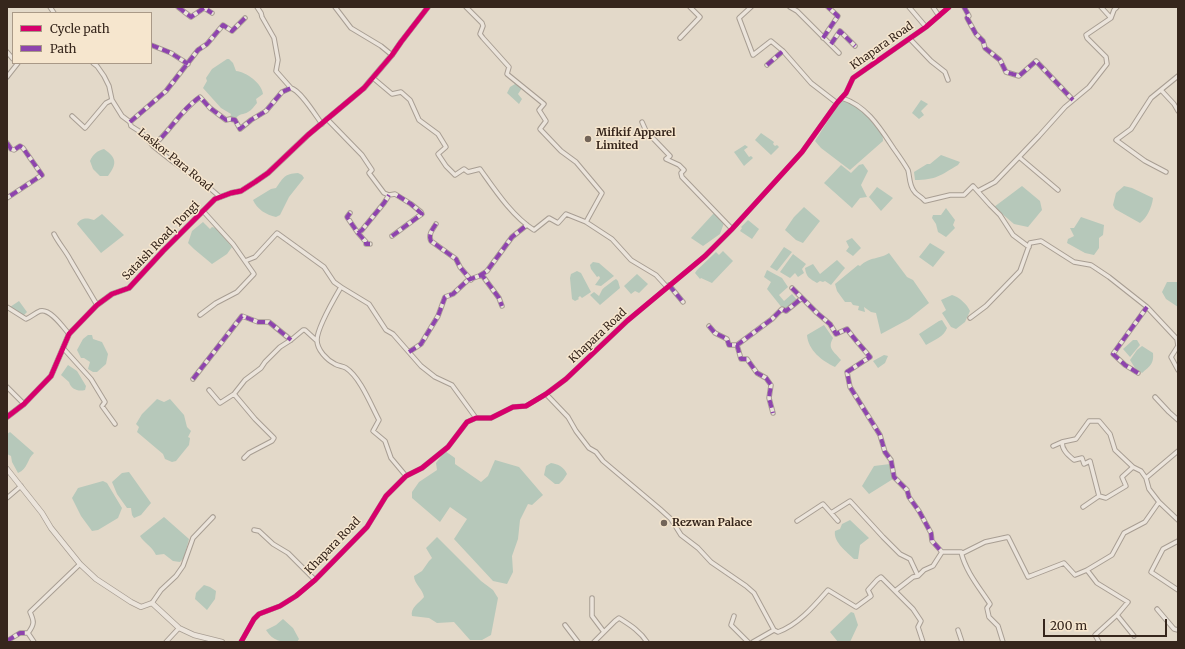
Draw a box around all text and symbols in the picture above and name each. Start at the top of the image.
legend [12,12,152,64]
street label: Khapara Road [848,19,916,73]
text: Cycle path [50,21,110,36]
text: Path [50,41,76,56]
street label: Laskor Para Road [135,126,215,194]
place label: Mifkif Apparel Limited [596,126,676,152]
marker: Mifkif Apparel Limited [583,134,593,144]
street label: Sataish Road, Tongi [120,199,202,283]
street label: Khapara Road [566,306,630,366]
street label: Khapara Road [303,515,363,577]
place label: Rezwan Palace [672,516,752,530]
marker: Rezwan Palace [659,518,669,528]
scale bar [1045,611,1169,637]
text: 200 m [1050,618,1087,633]

